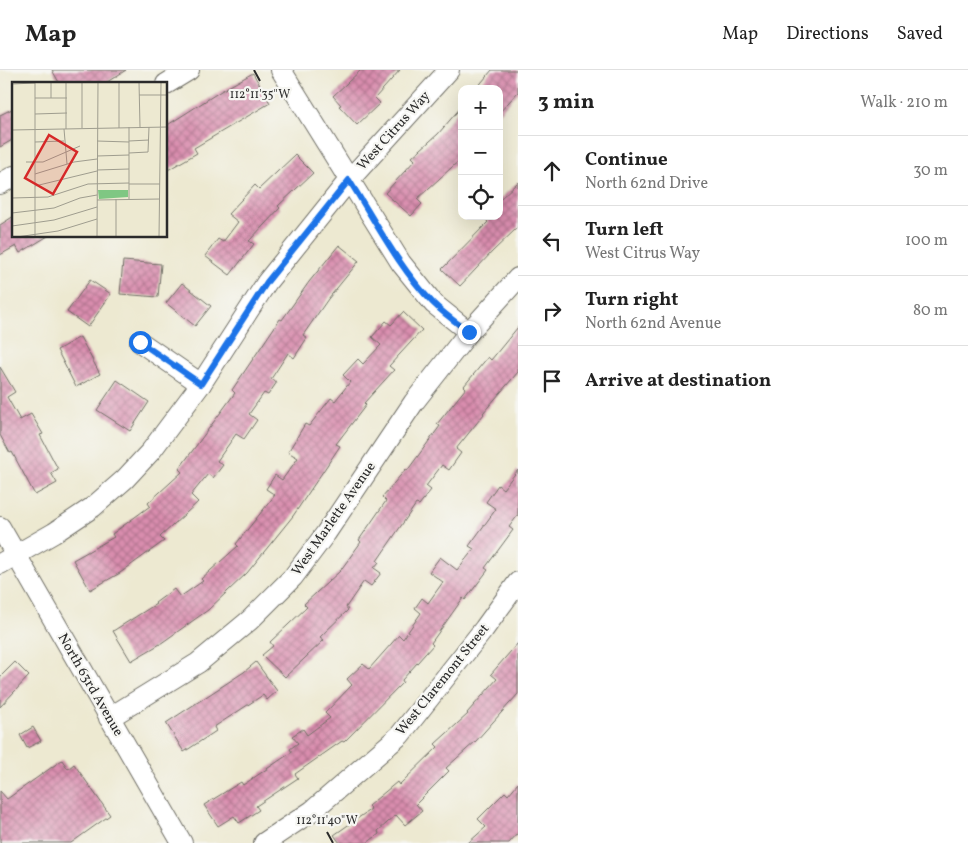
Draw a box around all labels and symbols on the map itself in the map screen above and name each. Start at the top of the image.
inset map [12,82,168,238]
text: 112°11'35"W [230,87,290,103]
street label: West Citrus Way [353,87,435,175]
route end [458,321,481,344]
route start [129,331,152,354]
street label: West Marlette Avenue [288,458,381,580]
street label: West Claremont Street [392,620,494,740]
street label: North 63rd Avenue [53,630,127,740]
text: 112°11'40"W [296,813,358,829]

